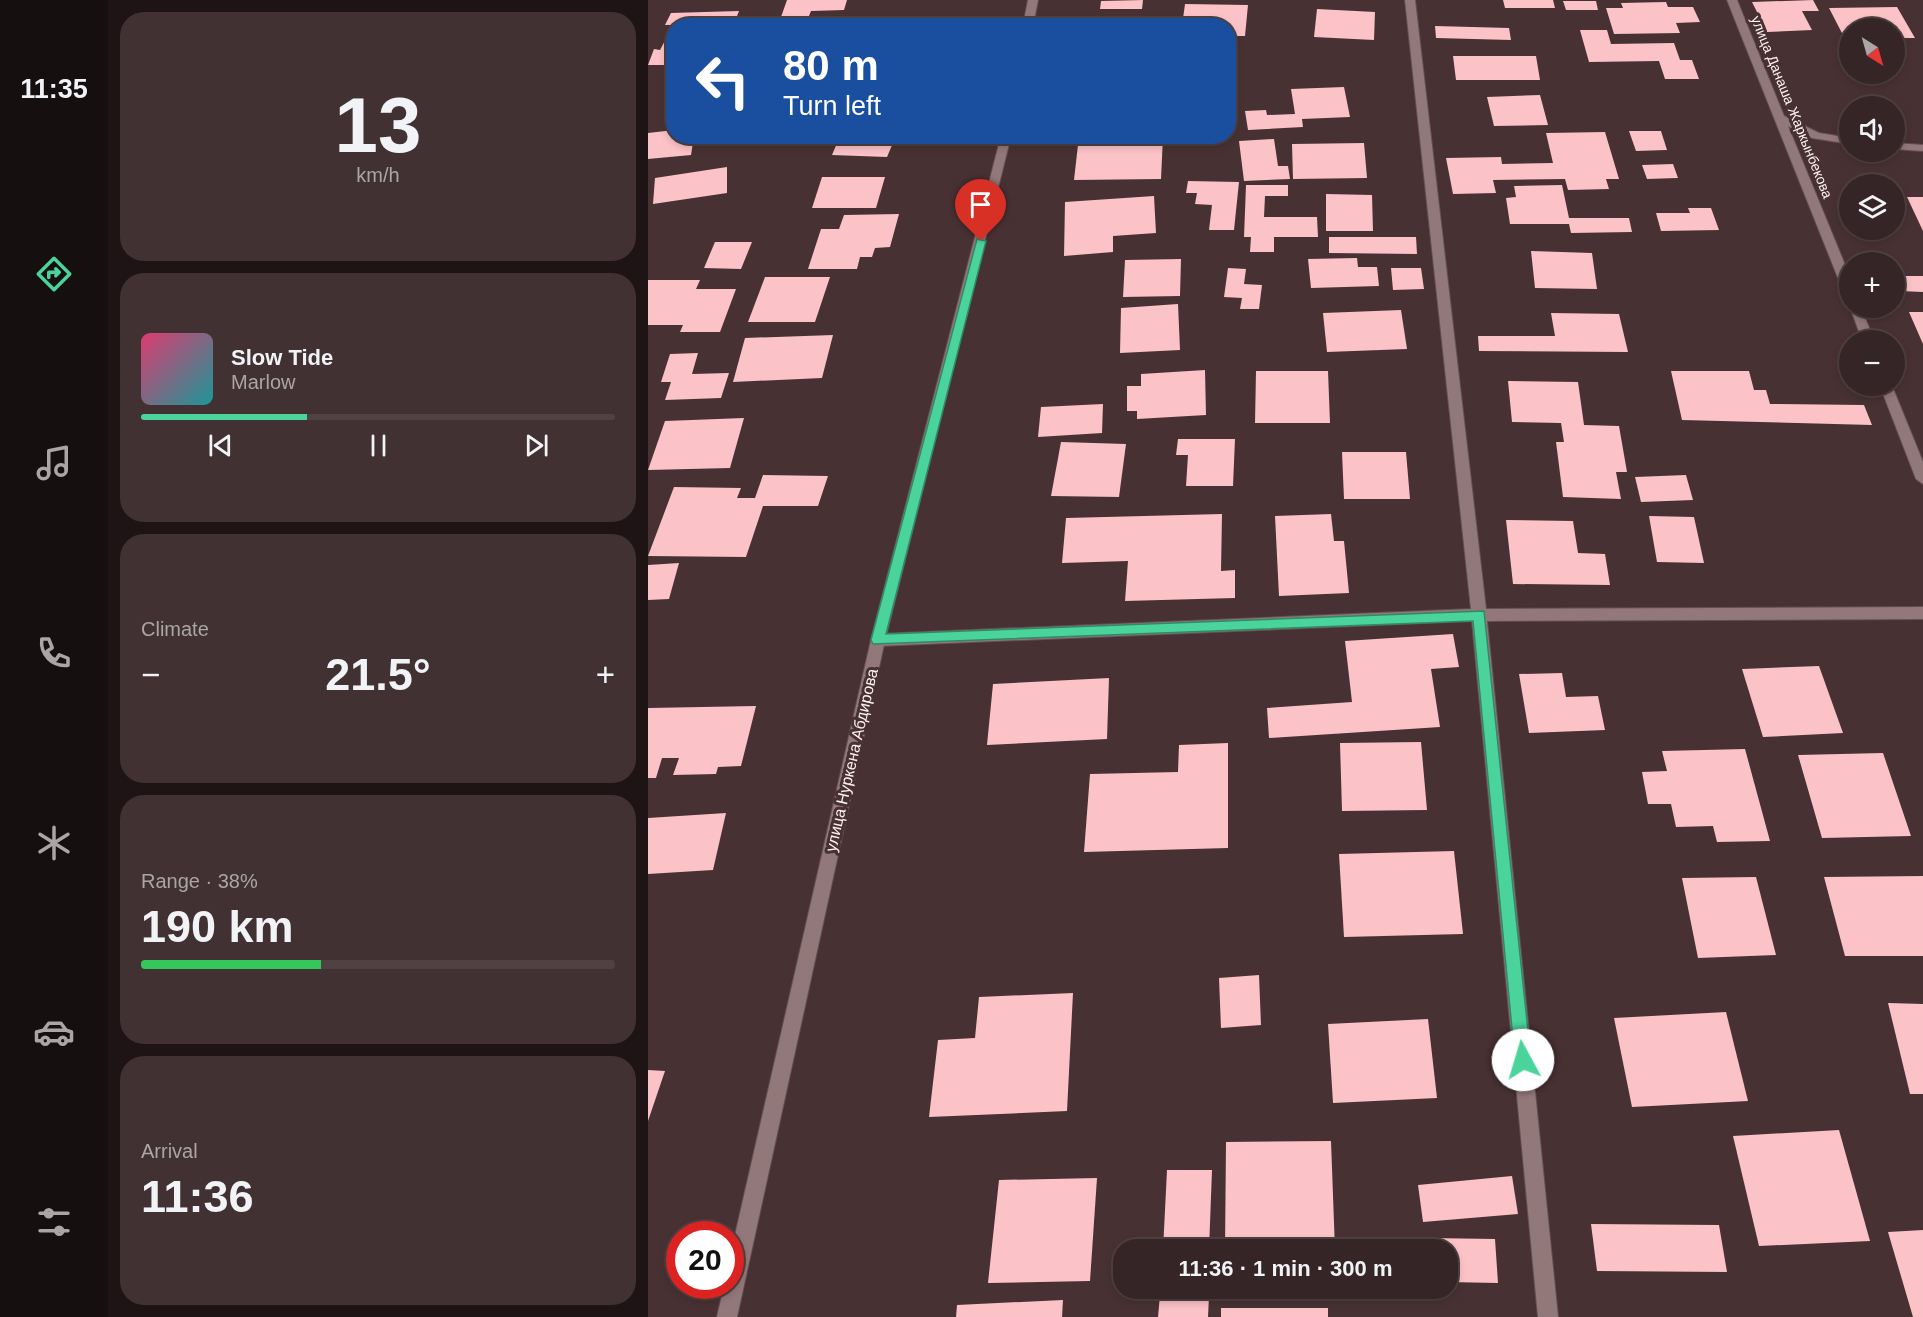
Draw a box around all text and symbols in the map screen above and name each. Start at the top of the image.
street label: улица Данаша Жаркынбекова [1748,13,1836,201]
north arrow [1839,18,1905,84]
map controls [1839,18,1905,396]
icon: left [684,42,762,120]
text: 80 m [783,42,879,89]
text: 11:35 [20,74,88,104]
text: 13 [335,81,421,169]
text: Turn left [783,91,881,121]
button: sound [1839,96,1905,162]
text: km/h [356,164,400,186]
button: layers [1839,174,1905,240]
pin [955,179,1006,241]
icon: arrive [964,188,997,221]
button: + [1839,252,1905,318]
icon: directions [33,253,75,295]
button: − [1839,330,1905,396]
text: Slow Tide [231,345,333,370]
text: Marlow [231,371,295,393]
icon: previous [204,429,237,462]
icon: pause [362,429,395,462]
icon: next [520,429,553,462]
icon: music [33,442,75,484]
text: Climate [141,618,209,640]
icon: phone [33,632,75,674]
text: 21.5° [325,649,431,700]
text: − [141,656,160,693]
text: + [596,656,615,693]
street label: улица Нуркена Абдирова [822,667,881,853]
icon: climate [33,822,75,864]
text: Range · 38% [141,870,258,892]
text: 190 km [141,901,294,952]
icon: car [33,1011,75,1053]
position arrow [1491,1028,1555,1092]
text: Arrival [141,1140,198,1162]
text: 11:36 [141,1171,254,1222]
icon: filters [33,1201,75,1243]
speed limit sign: 20 [666,1221,744,1299]
text: 11:36 · 1 min · 300 m [1179,1256,1393,1281]

